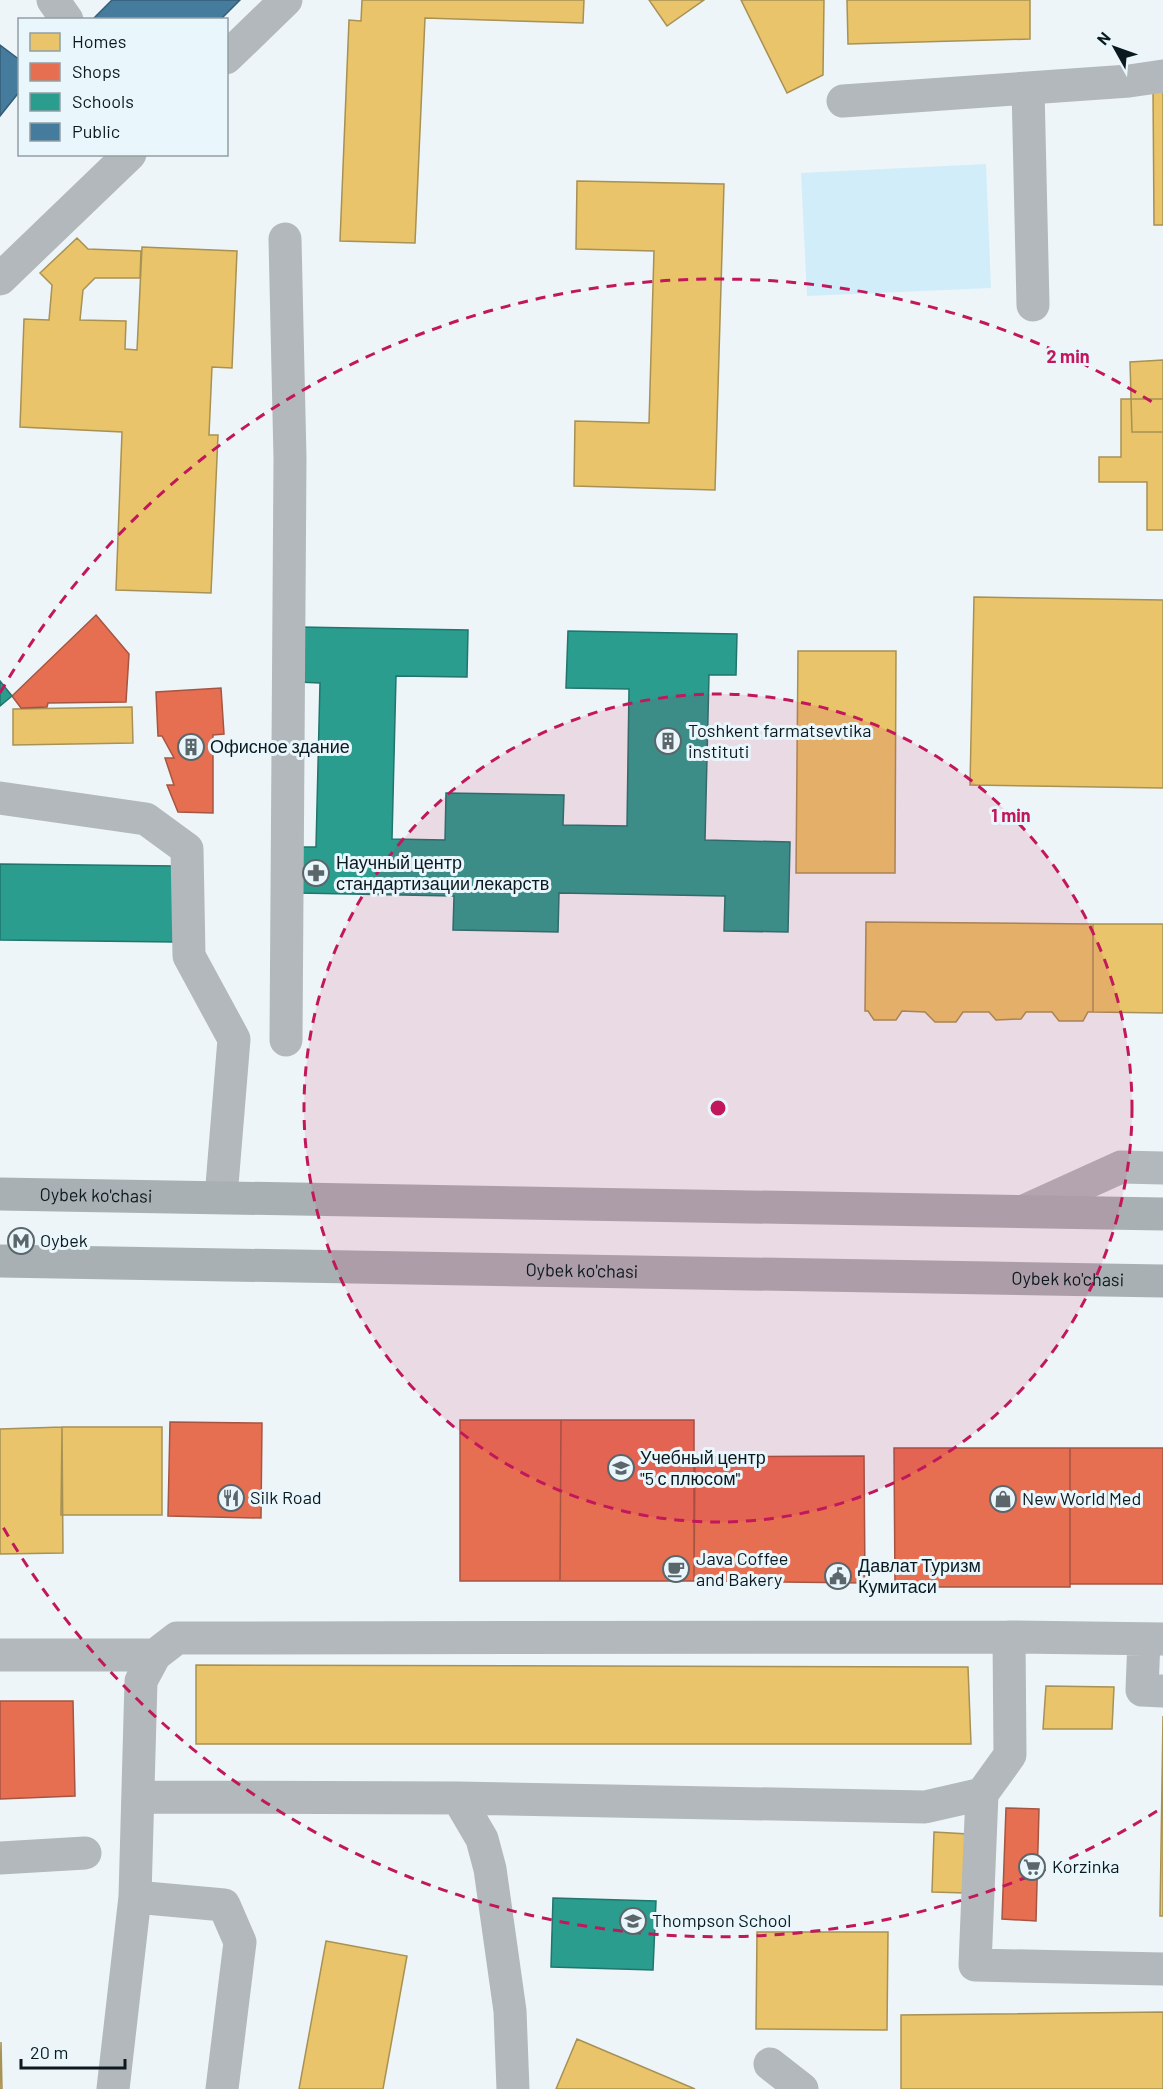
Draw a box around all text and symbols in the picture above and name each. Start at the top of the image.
legend [18,18,228,156]
north arrow [1085,18,1145,78]
text: N [1092,28,1114,48]
text: Homes [72,30,126,52]
text: Shops [72,60,121,82]
text: Schools [72,90,134,112]
text: Public [72,120,120,142]
text: 2 min [1046,345,1090,367]
place label: Toshkent farmatsevtika instituti [688,719,871,762]
building icon: Toshkent farmatsevtika instituti [653,726,683,756]
building icon: Офисное здание [176,732,206,762]
place label: Офисное здание [210,735,350,757]
text: 1 min [991,804,1031,826]
place label: Научный центр стандартизации лекарств [336,851,549,894]
pharmacy icon: Научный центр стандартизации лекарств [301,858,331,888]
centre of rings [708,1098,728,1118]
street label: Oybek ko'chasi [39,1183,153,1207]
metro station icon: Oybek [6,1226,36,1256]
place label: Oybek [40,1229,88,1251]
street label: Oybek ko'chasi [525,1258,639,1282]
street label: Oybek ko'chasi [1011,1266,1124,1290]
place label: Учебный центр "5 с плюсом" [640,1446,766,1489]
school or university icon: Учебный центр "5 с плюсом" [606,1453,636,1483]
restaurant icon: Silk Road [216,1483,246,1513]
shop icon: New World Med [988,1484,1018,1514]
place label: Silk Road [250,1486,322,1508]
place label: New World Med [1022,1487,1141,1509]
place label: Java Coffee and Bakery [696,1547,788,1590]
cafe icon: Java Coffee and Bakery [661,1554,691,1584]
place label: Давлат Туризм Кумитаси [858,1554,981,1597]
public building icon: Давлат Туризм Кумитаси [823,1561,853,1591]
supermarket icon: Korzinka [1017,1852,1047,1882]
place label: Korzinka [1052,1855,1119,1877]
school or university icon: Thompson School [618,1906,648,1936]
place label: Thompson School [652,1909,791,1931]
scale bar [21,2032,124,2070]
text: 20 m [30,2041,68,2063]

